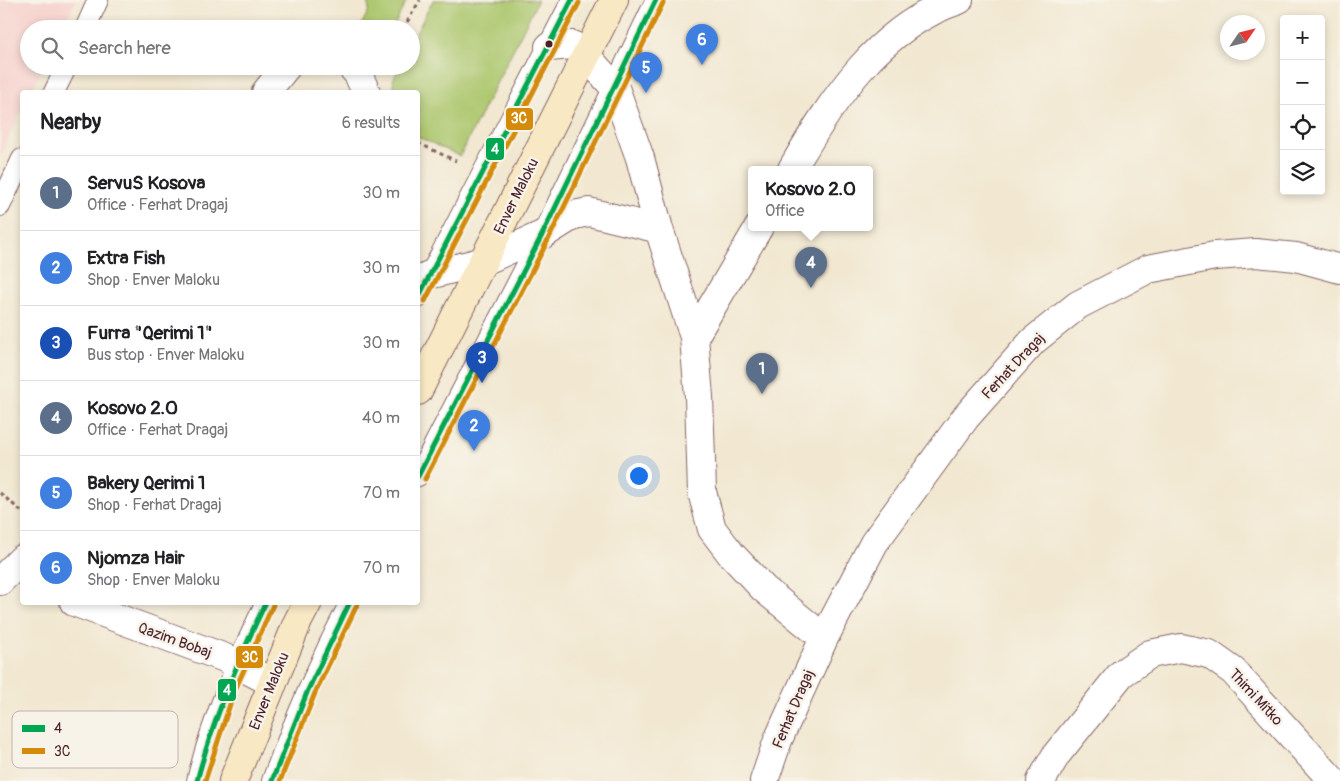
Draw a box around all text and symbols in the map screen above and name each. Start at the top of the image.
north arrow [1220,15,1265,60]
map controls [1280,15,1325,195]
button: + [1280,15,1325,60]
search box [20,20,420,75]
pin: 6 [686,24,718,65]
icon: search [38,34,66,62]
text: Search here [78,36,171,60]
unlabelled marker [544,39,554,49]
pin: 5 [630,52,662,93]
button: − [1280,60,1325,105]
button: locate [1280,105,1325,150]
line badge: 3C [505,107,534,131]
text: Nearby [40,109,101,136]
text: 3C [511,110,528,127]
text: 6 results [342,113,400,133]
line badge: 4 [485,137,505,161]
text: 4 [491,141,500,158]
button: layers [1280,150,1325,195]
street label: Enver Maloku [490,155,543,237]
popup [748,166,873,231]
text: ServuS Kosova [87,171,205,195]
text: Kosovo 2.0 [765,177,856,201]
text: 1 [53,183,59,203]
text: 30 m [362,183,400,203]
text: Office · Ferhat Dragaj [87,195,228,215]
text: Office [765,201,805,221]
text: Extra Fish [87,246,165,270]
pin: 4 [795,247,827,288]
text: 2 [52,258,60,278]
text: 30 m [362,258,400,278]
text: Shop · Enver Maloku [87,270,220,290]
text: Furra "Qerimi 1" [87,321,212,345]
street label: Ferhat Dragaj [978,329,1049,404]
text: 3 [52,333,60,353]
text: 30 m [362,333,400,353]
pin: 3 [466,342,498,383]
text: Bus stop · Enver Maloku [87,345,244,365]
pin: 1 [746,353,778,394]
text: Kosovo 2.0 [87,396,178,420]
text: 4 [51,408,61,428]
text: 40 m [362,408,400,428]
pin: 2 [458,410,490,451]
text: Office · Ferhat Dragaj [87,420,228,440]
your location [626,463,652,489]
text: Bakery Qerimi 1 [87,471,205,495]
text: 5 [52,483,60,503]
text: 70 m [363,483,400,503]
text: Shop · Ferhat Dragaj [87,495,222,515]
text: Njomza Hair [87,546,185,570]
text: 6 [51,558,61,578]
text: 70 m [363,558,400,578]
text: Shop · Enver Maloku [87,570,220,590]
street label: Qazim Bobaj [135,618,214,663]
line badge: 3C [235,645,264,669]
text: 3C [242,649,259,666]
street label: Enver Maloku [245,649,294,733]
street label: Thimi Mitko [1225,665,1287,730]
street label: Ferhat Dragaj [768,667,819,752]
line badge: 4 [217,678,237,702]
text: 4 [223,682,232,699]
legend [12,711,178,768]
text: 4 [54,720,62,737]
text: 3C [54,743,71,760]

